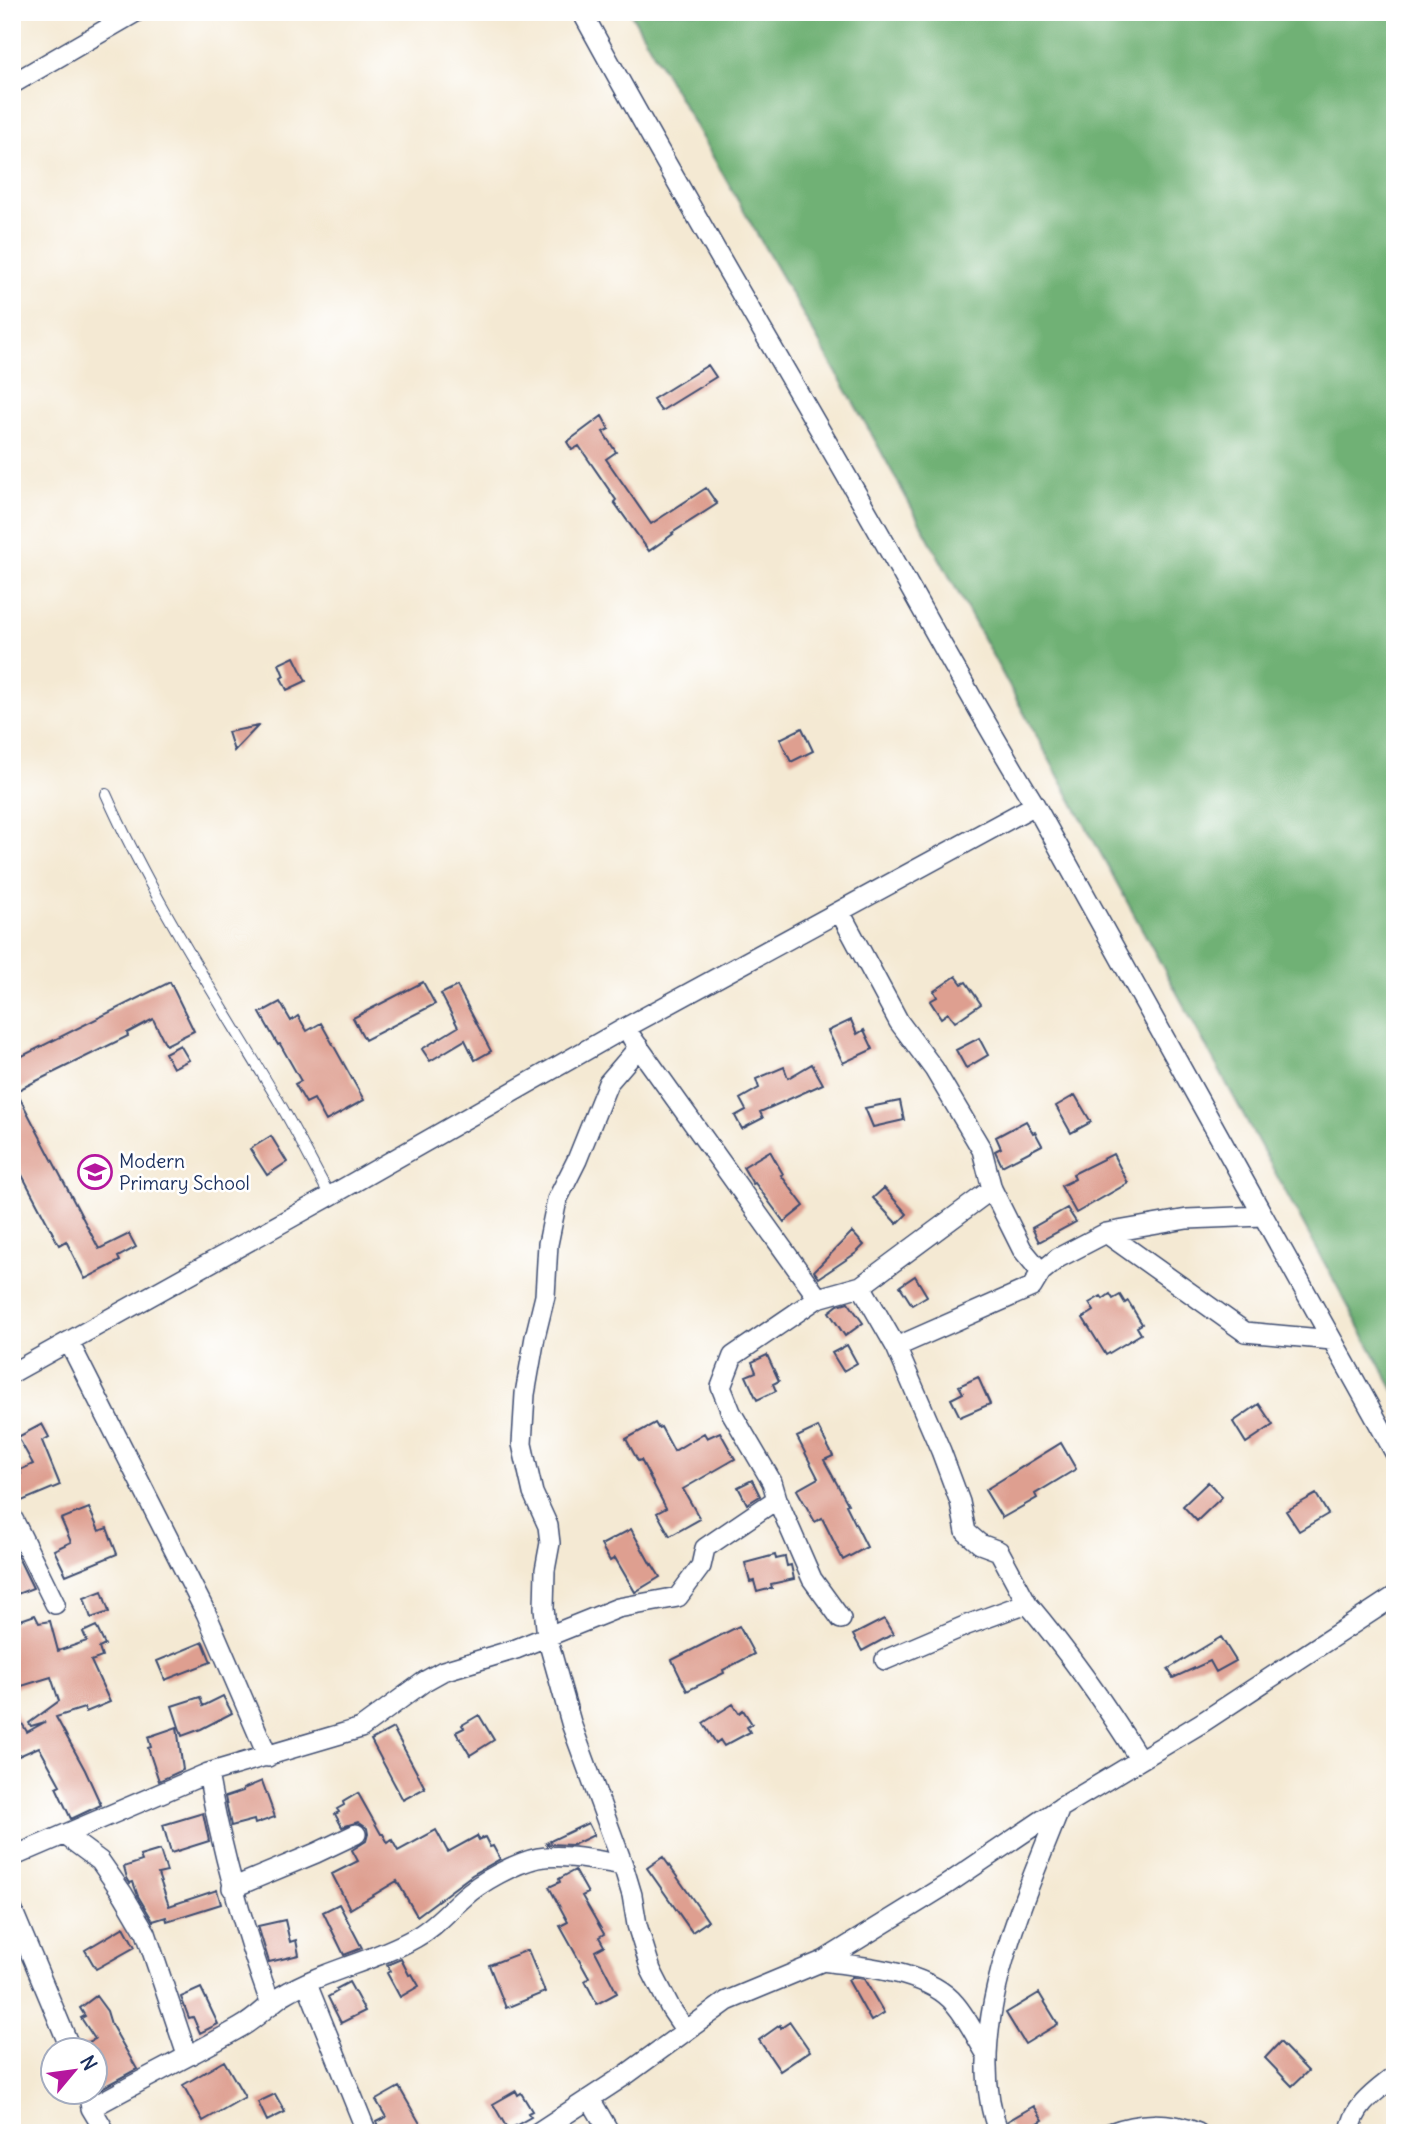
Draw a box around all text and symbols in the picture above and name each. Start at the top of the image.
place label: Modern Primary School [119,1149,250,1195]
school or university icon: Modern Primary School [76,1153,114,1191]
north arrow [38,2036,108,2106]
text: N [75,2051,103,2074]

